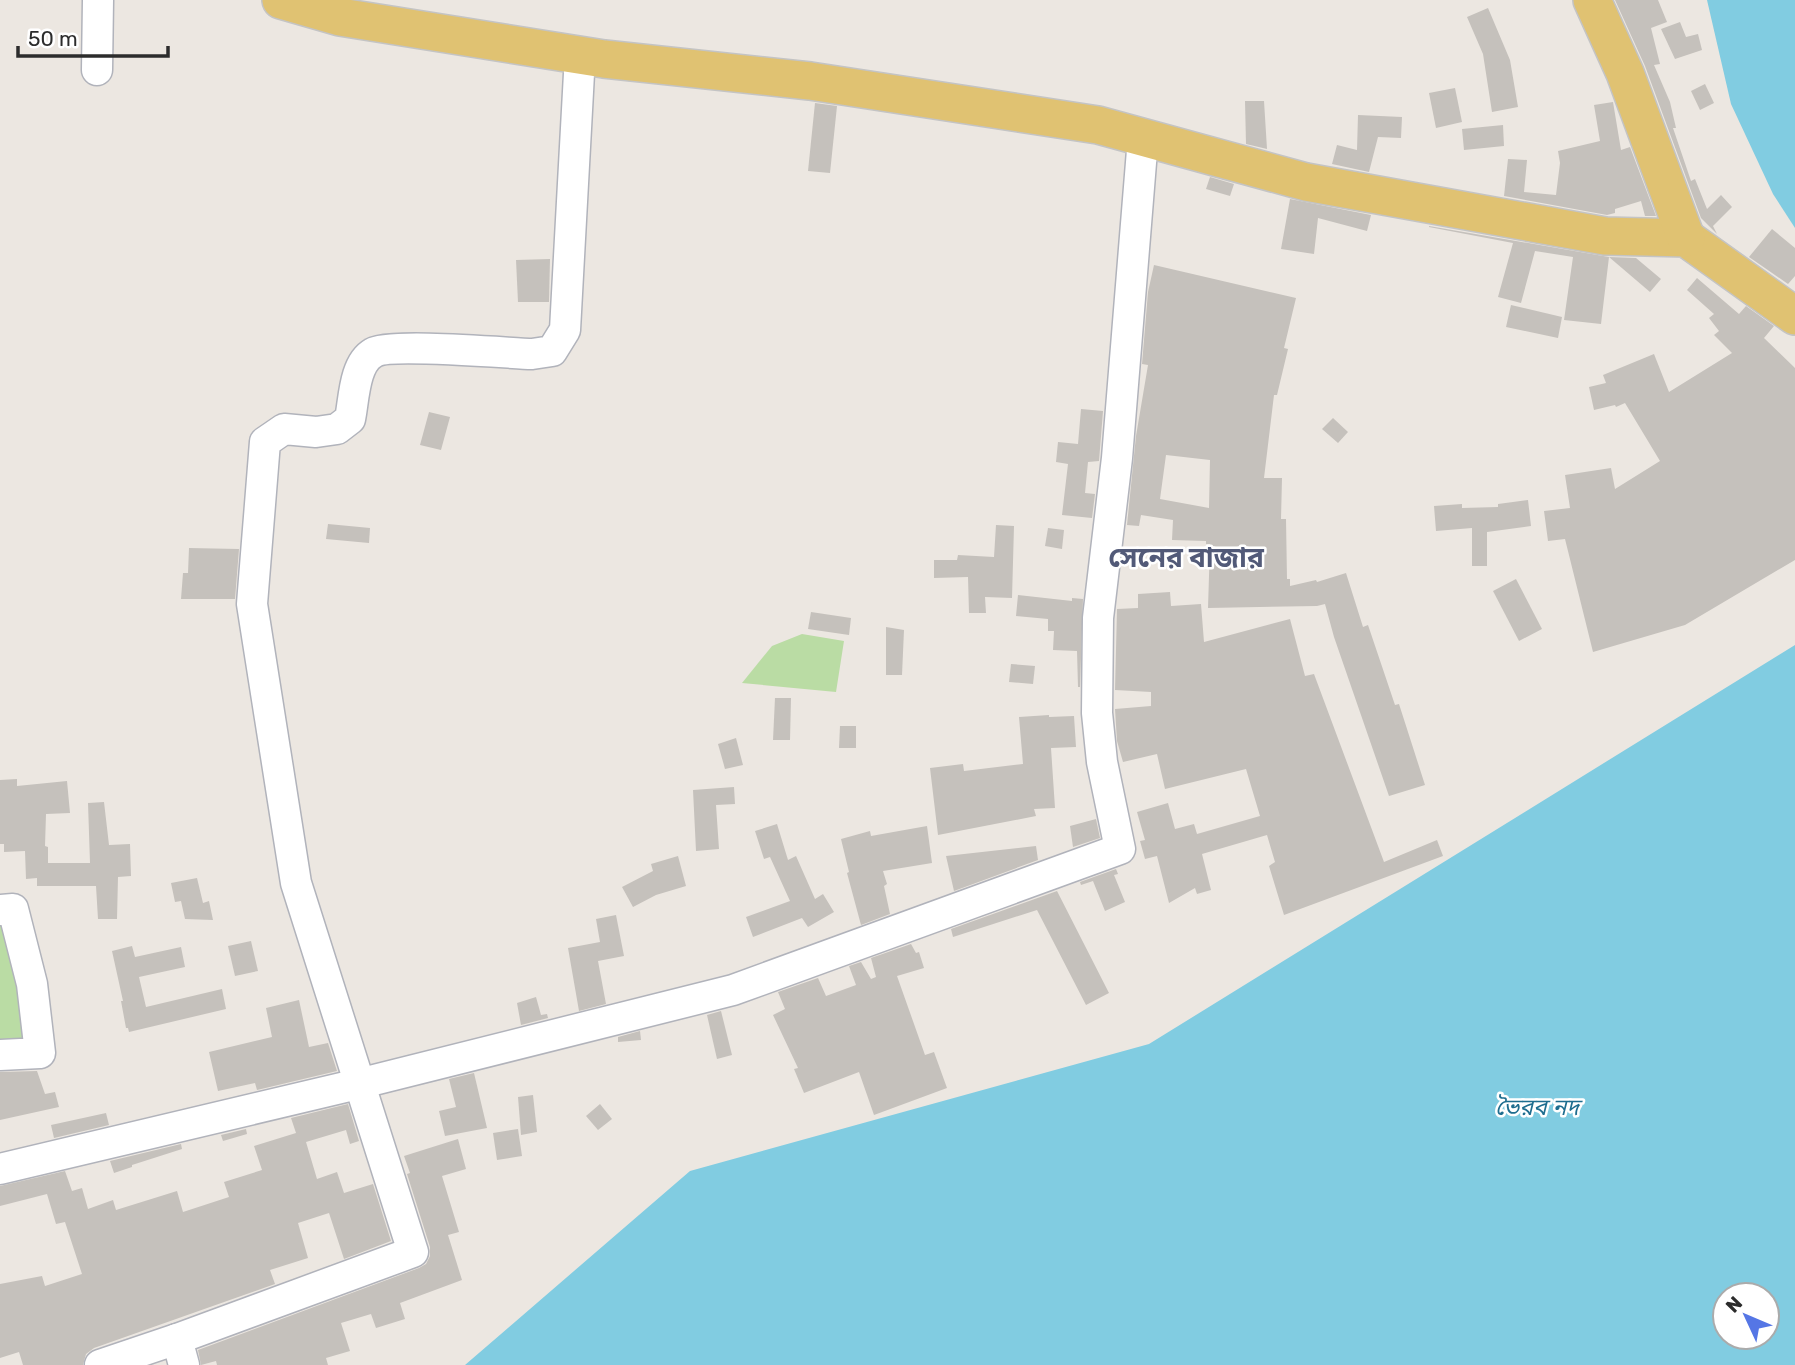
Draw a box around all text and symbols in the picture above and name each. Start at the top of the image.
scale bar [18,14,168,58]
text: 50 m [28,26,78,51]
district label: সেনের বাজার [1108,541,1265,574]
water label: ভৈরব নদ [1495,1093,1583,1121]
north arrow [1711,1281,1781,1351]
text: N [1721,1292,1747,1317]

